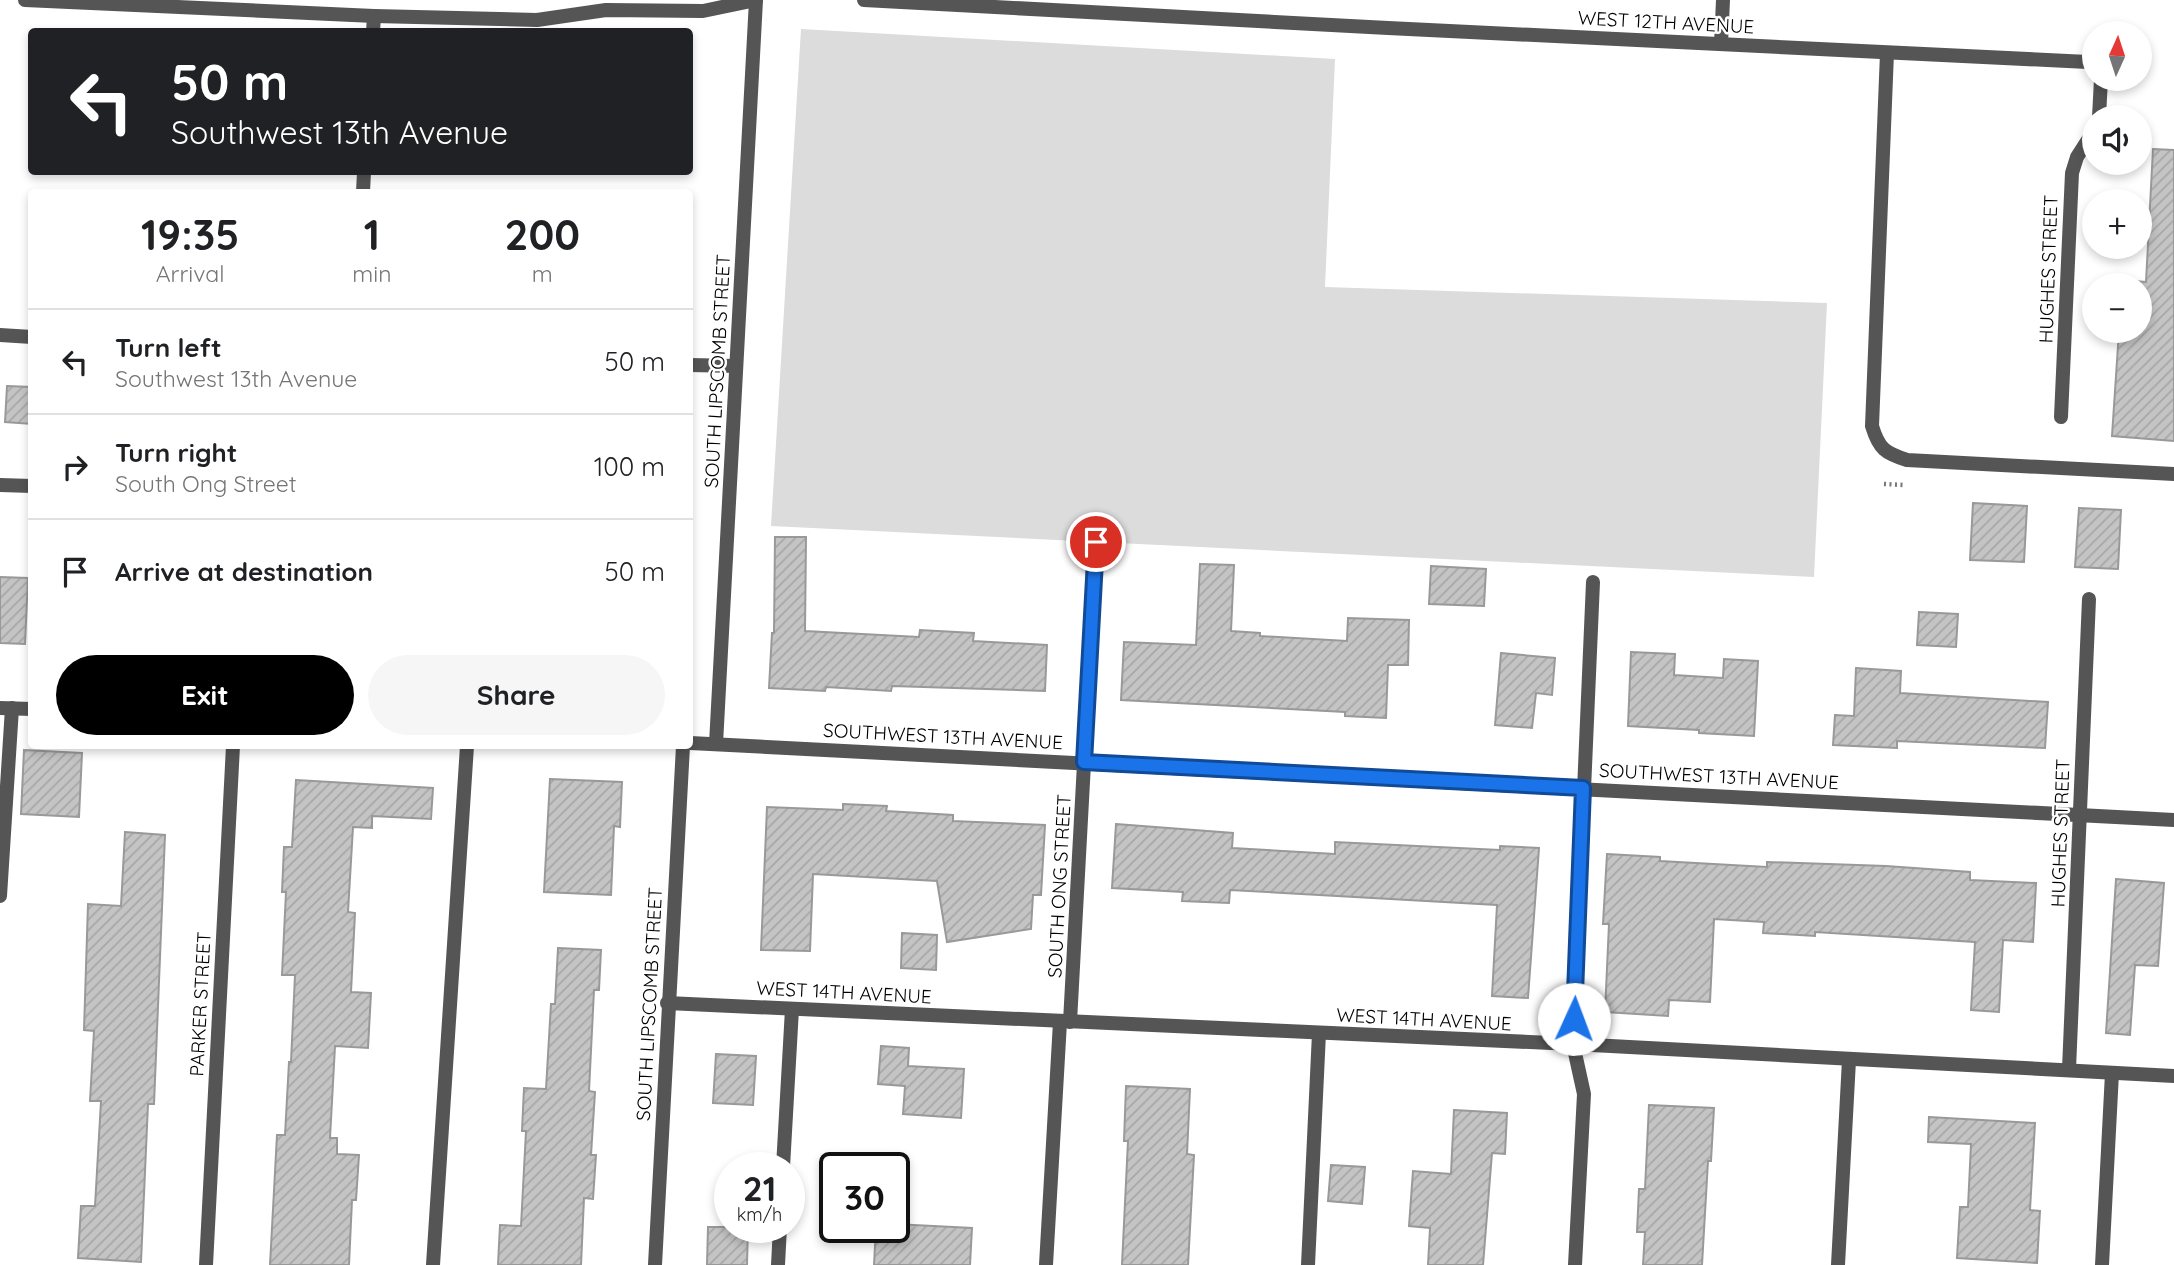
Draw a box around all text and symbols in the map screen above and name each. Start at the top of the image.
street label: WEST 12TH AVENUE [1577,5,1755,39]
north arrow [2082,21,2152,91]
map controls [2082,21,2152,343]
text: 50 m [171,51,288,112]
icon: left [56,56,147,147]
button: sound [2082,105,2152,175]
text: Southwest 13th Avenue [171,112,508,152]
button: + [2082,189,2152,259]
street label: HUGHES STREET [2033,194,2063,344]
text: 19:35 [141,208,239,261]
text: 1 [364,208,380,261]
text: 200 [505,208,580,261]
street label: SOUTH LIPSCOMB STREET [699,253,735,489]
text: Arrival [156,259,225,288]
text: min [352,259,392,288]
text: m [532,259,553,288]
button: − [2082,273,2152,343]
text: Turn left [115,331,222,364]
icon: left [56,343,94,381]
text: 50 m [605,345,665,378]
text: Southwest 13th Avenue [115,364,357,393]
text: Turn right [115,436,237,469]
icon: right [56,448,94,486]
text: 100 m [594,450,665,483]
text: South Ong Street [115,469,296,498]
pin [1066,512,1126,572]
icon: arrive [1077,523,1115,561]
icon: arrive [56,553,94,591]
text: Arrive at destination [115,555,373,588]
text: 50 m [605,555,665,588]
button: Exit [56,655,354,735]
button: Share [368,655,665,735]
street label: SOUTHWEST 13TH AVENUE [823,718,1063,754]
street label: SOUTHWEST 13TH AVENUE [1599,758,1839,794]
street label: HUGHES STREET [2045,758,2075,908]
street label: SOUTH ONG STREET [1042,794,1076,978]
street label: SOUTH LIPSCOMB STREET [631,886,667,1122]
street label: PARKER STREET [184,931,216,1077]
street label: WEST 14TH AVENUE [756,975,932,1009]
position arrow [1537,982,1611,1056]
street label: WEST 14TH AVENUE [1336,1002,1512,1036]
speed limit sign: 30 [819,1152,910,1243]
text: 21 [743,1166,776,1210]
text: km/h [737,1203,782,1226]

